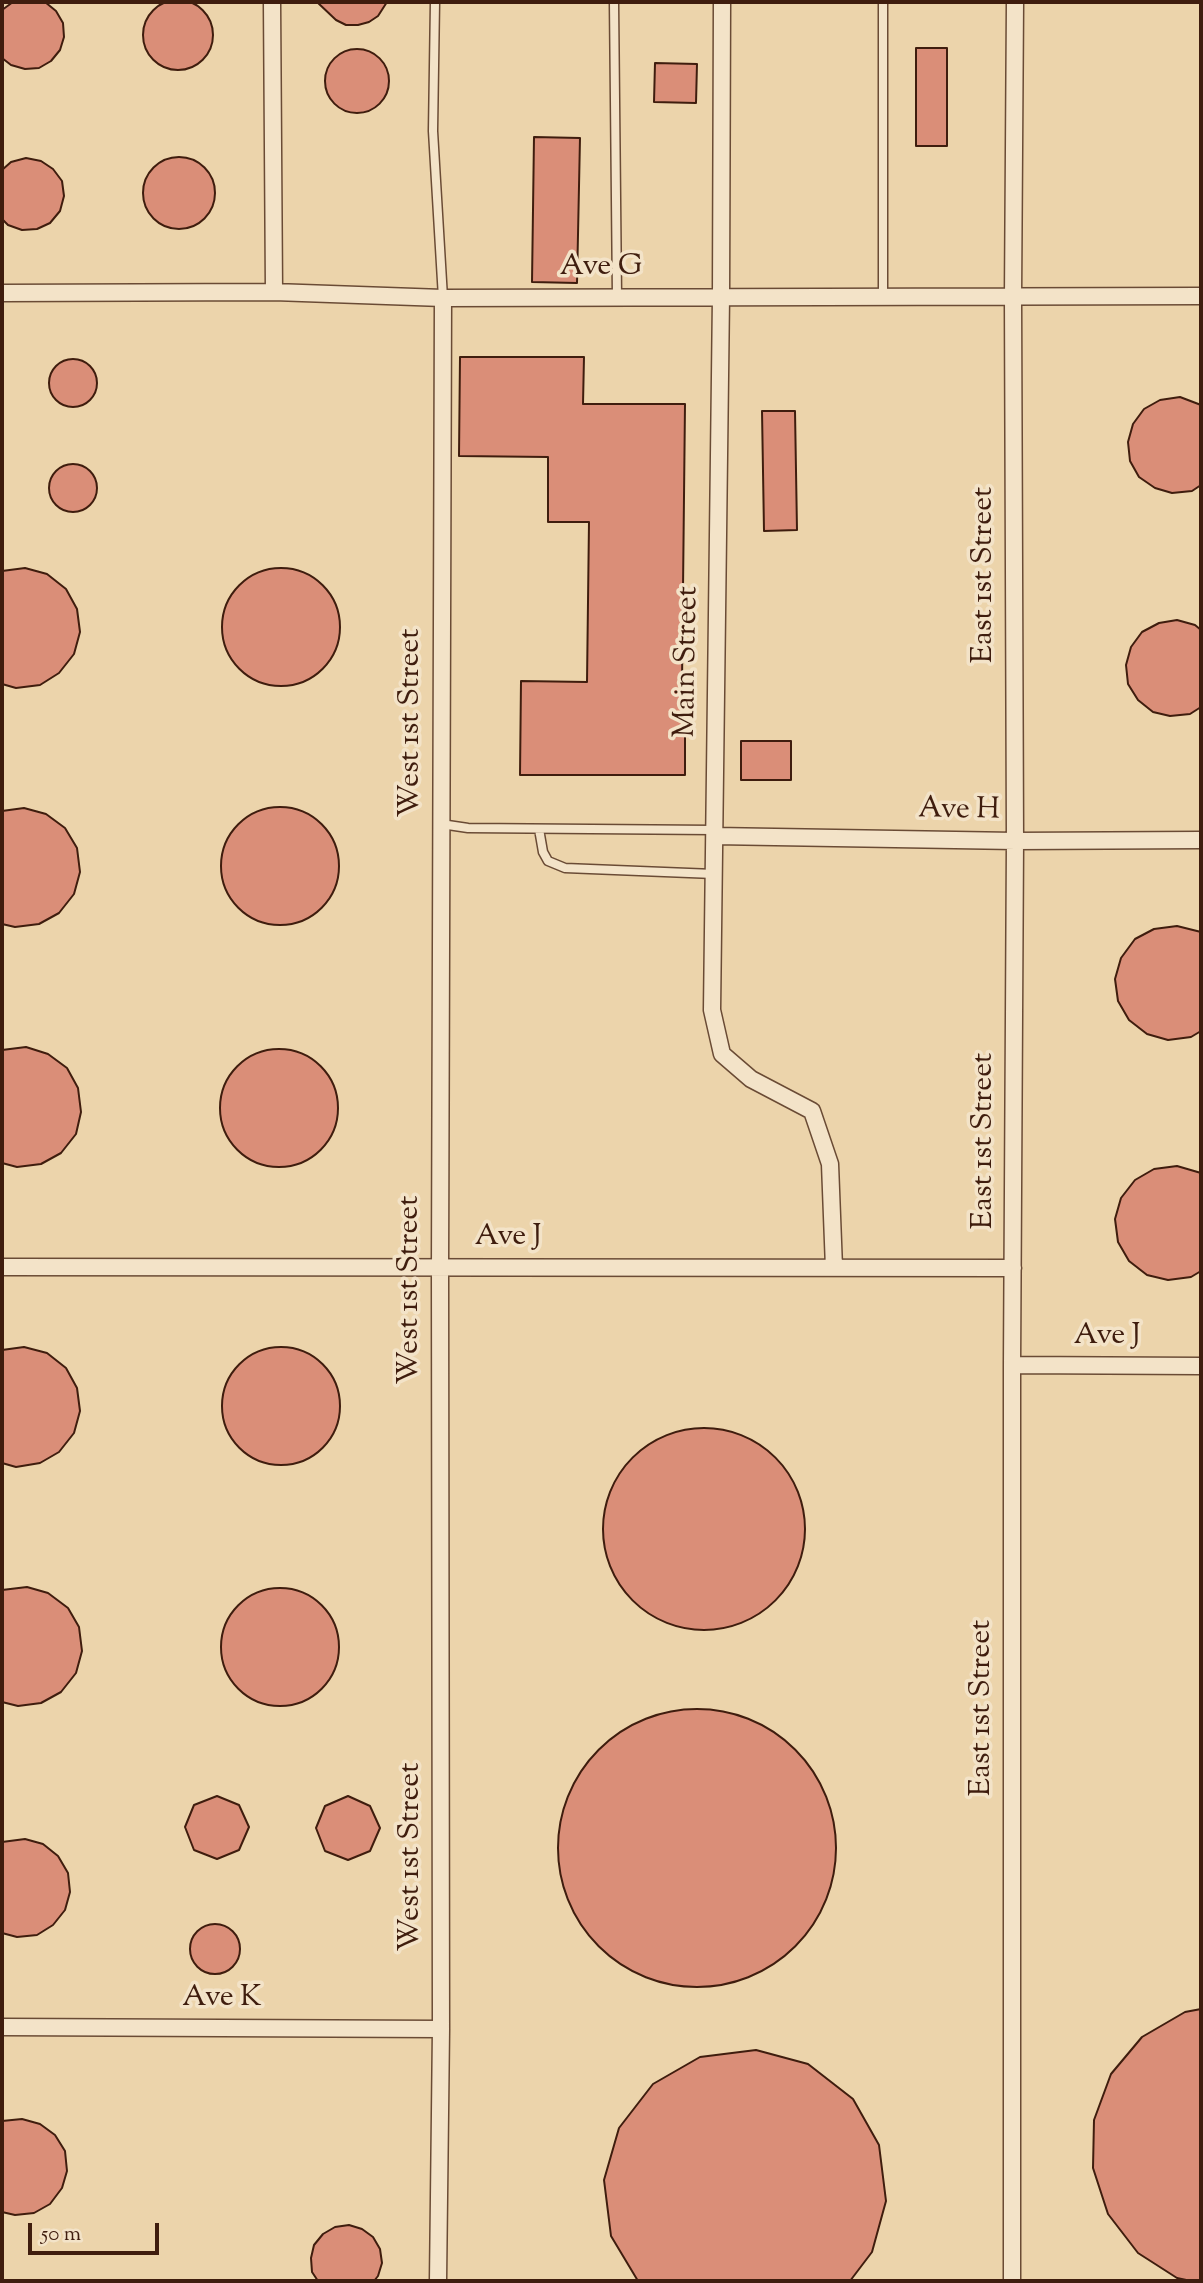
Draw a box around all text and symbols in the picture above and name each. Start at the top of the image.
street label: Ave G [560,251,642,287]
street label: East 1st Street [968,487,1004,663]
street label: Main Street [670,586,708,738]
street label: West 1st Street [395,629,431,817]
street label: Ave H [918,793,1000,831]
street label: East 1st Street [968,1053,1004,1229]
street label: West 1st Street [394,1196,430,1384]
street label: Ave J [475,1221,541,1257]
street label: Ave J [1074,1320,1140,1356]
street label: East 1st Street [966,1620,1002,1796]
street label: West 1st Street [395,1763,431,1951]
street label: Ave K [182,1982,262,2018]
scale bar [32,2210,163,2254]
text: 50 m [41,2220,81,2250]

